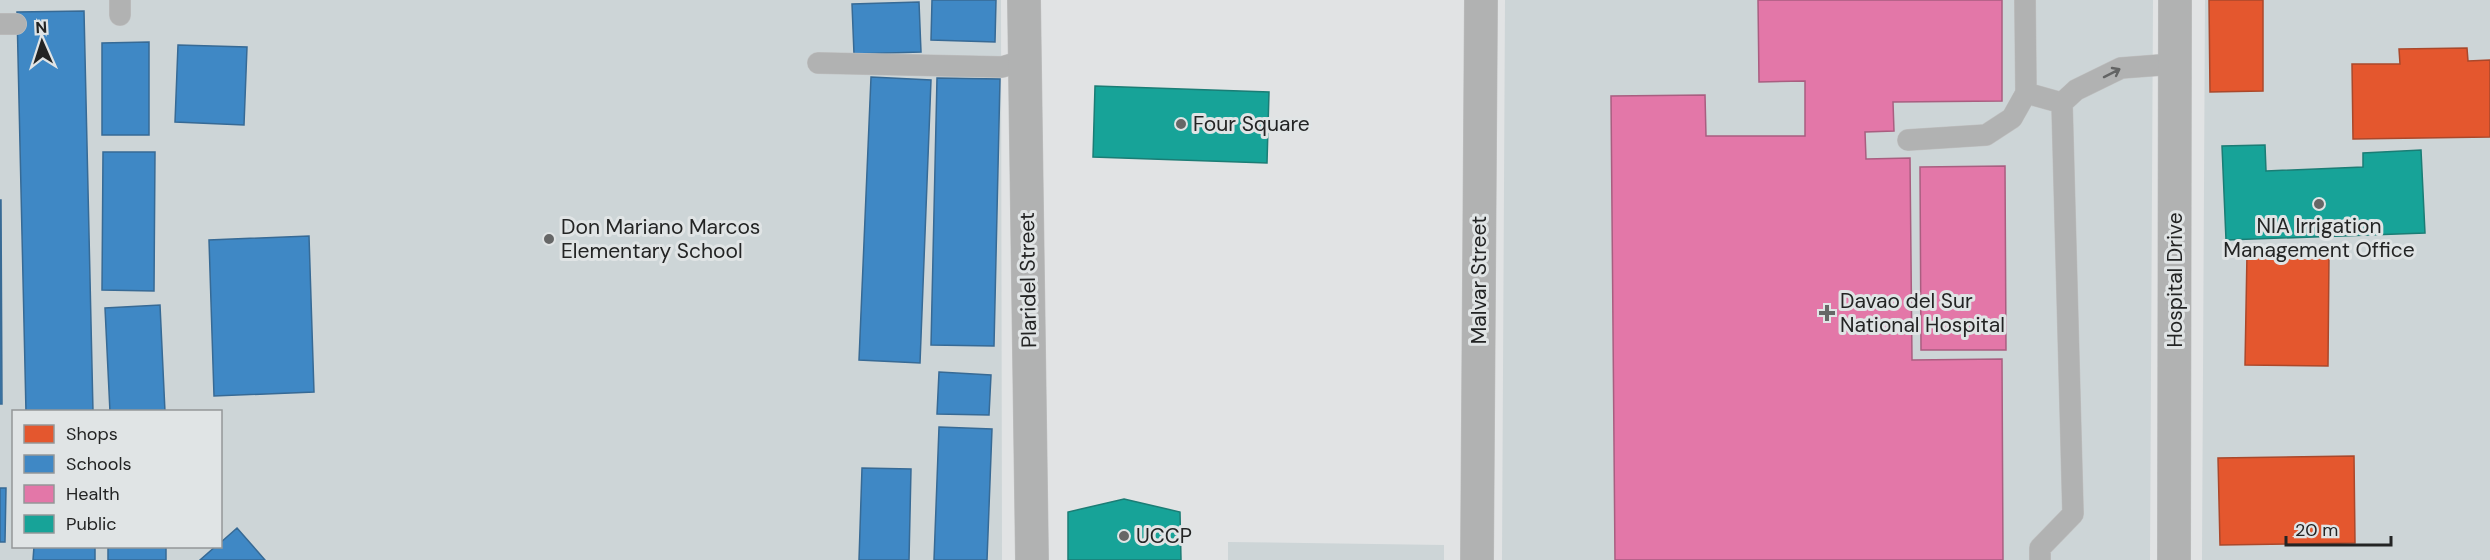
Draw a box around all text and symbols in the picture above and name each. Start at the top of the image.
north arrow [12,12,72,72]
text: N [35,17,48,38]
one-way arrow [2102,66,2120,78]
place label: Four Square [1193,110,1310,138]
marker: Four Square [1174,117,1188,131]
marker: NIA Irrigation Management Office [2312,197,2326,211]
street label: Plaridel Street [1013,212,1043,348]
street label: Hospital Drive [2161,212,2189,348]
place label: NIA Irrigation Management Office [2223,212,2415,264]
place label: Don Mariano Marcos Elementary School [561,213,760,265]
street label: Malvar Street [1465,216,1493,344]
marker: Don Mariano Marcos Elementary School [542,232,556,246]
place label: Davao del Sur National Hospital [1840,287,2005,339]
marker: Davao del Sur National Hospital [1818,304,1836,322]
legend [12,410,222,548]
text: Shops [66,422,118,446]
text: Schools [66,452,131,476]
text: Health [66,482,120,506]
scale bar [2286,509,2391,547]
text: Public [66,512,117,536]
text: 20 m [2295,518,2338,542]
place label: UCCP [1136,522,1192,550]
marker: UCCP [1117,529,1131,543]

